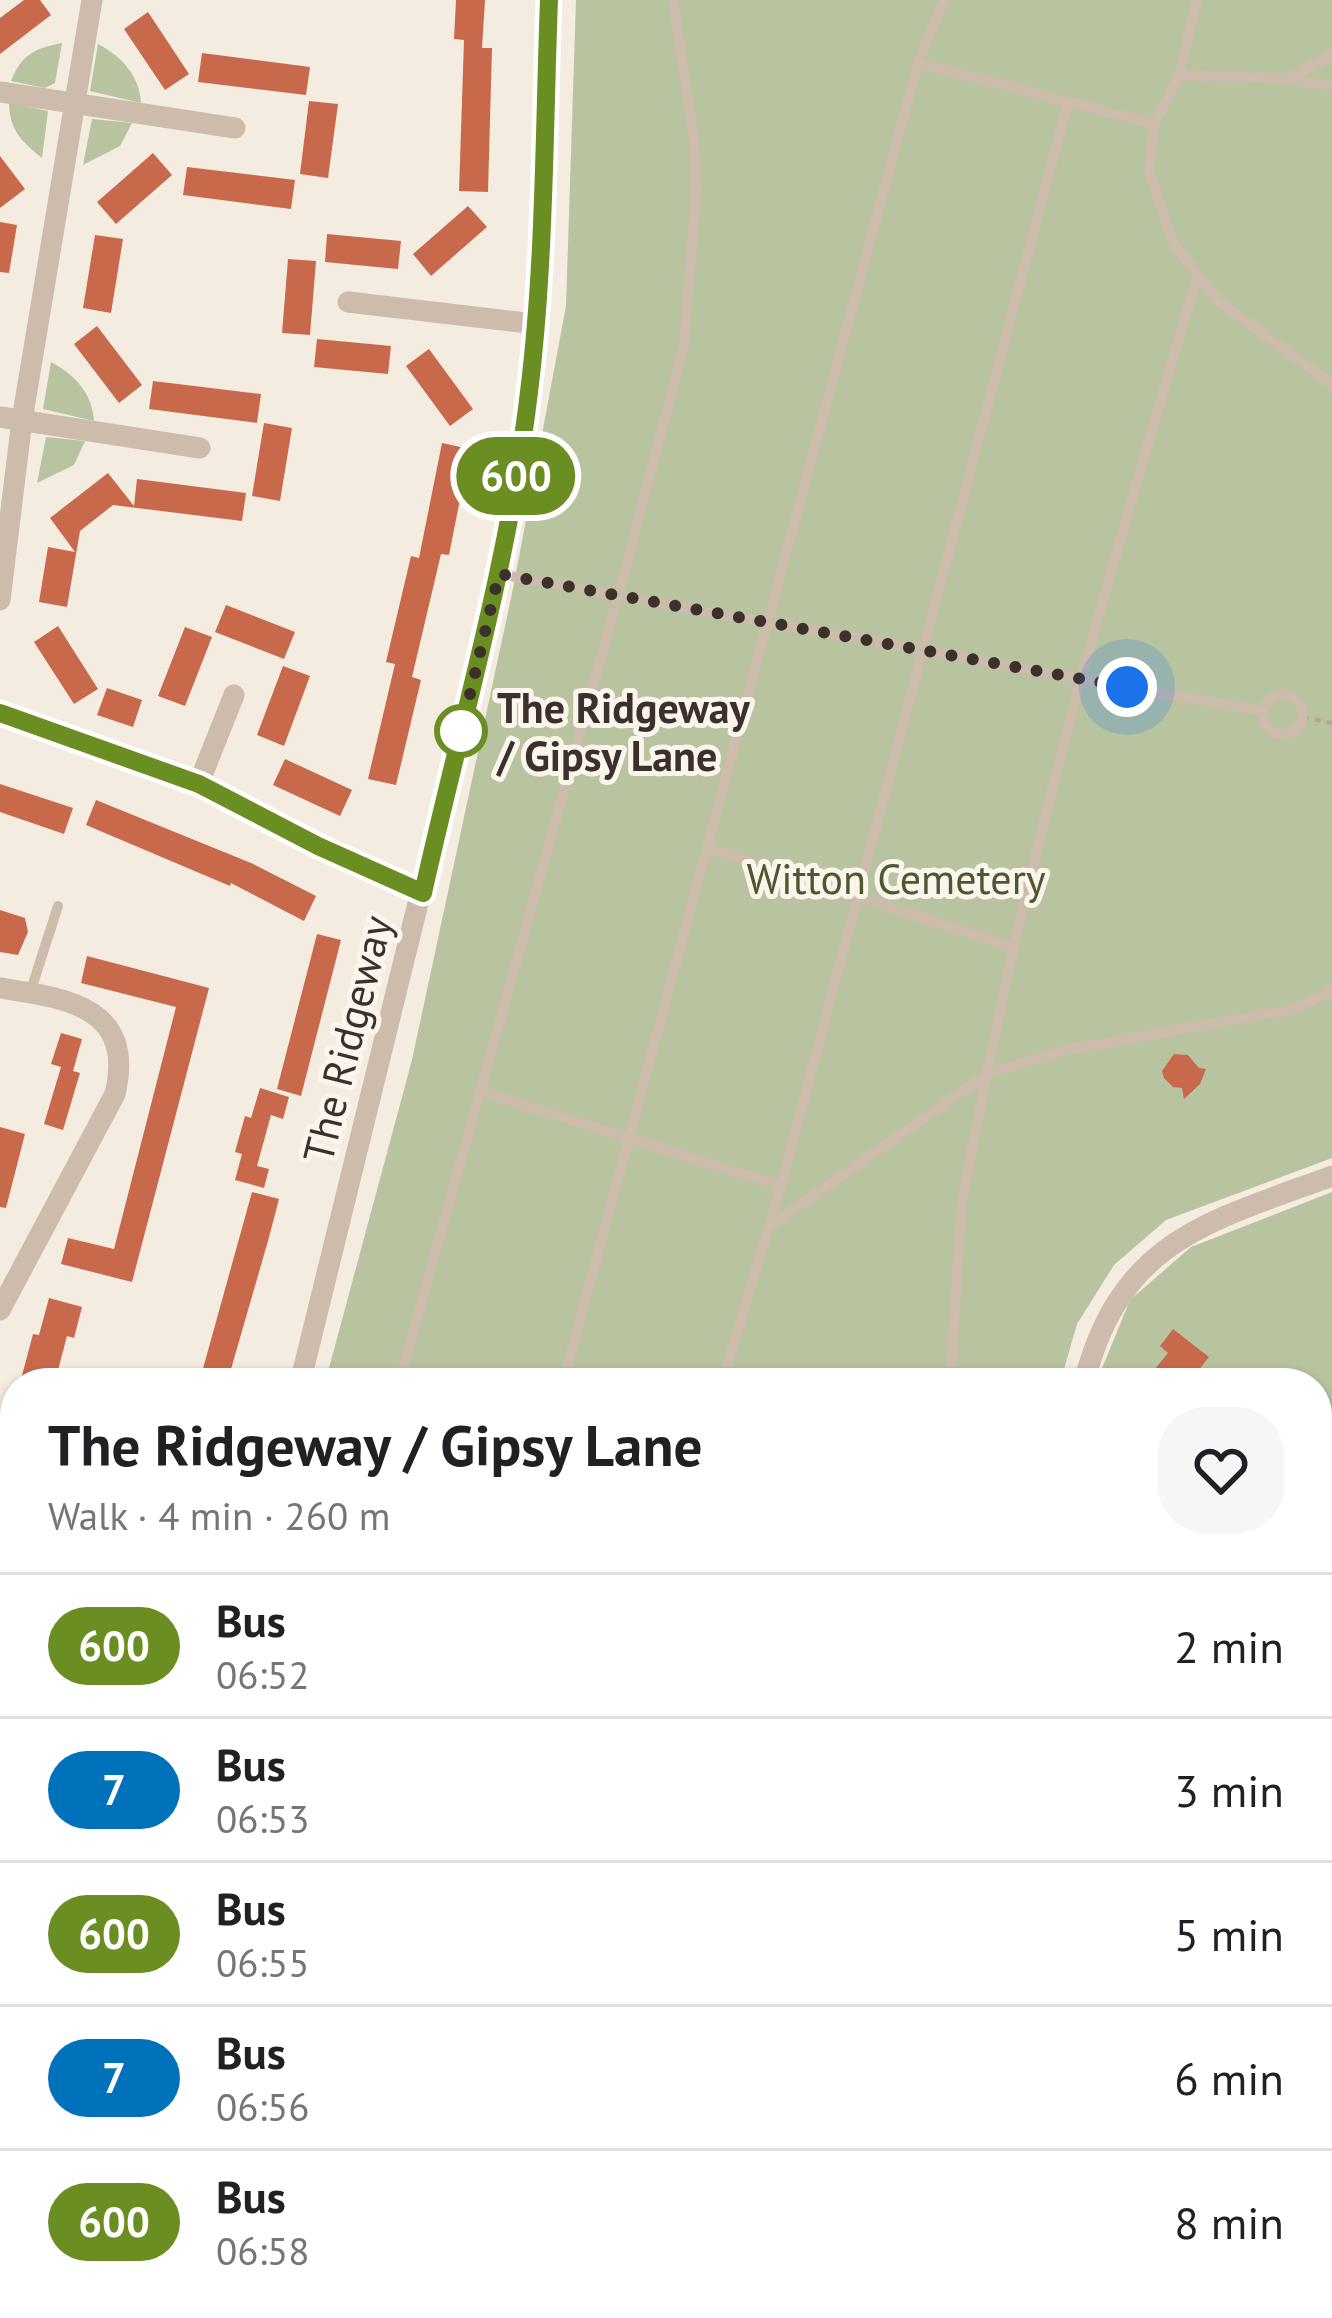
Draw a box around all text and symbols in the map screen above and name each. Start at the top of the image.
line badge: 600 [447,437,585,515]
text: 600 [480,448,552,503]
your location [1097,657,1157,717]
place label: The Ridgeway / Gipsy Lane [495,680,751,783]
marker: The Ridgeway / Gipsy Lane [436,706,486,756]
park label: Witton Cemetery [747,851,1046,906]
street label: The Ridgeway [290,909,404,1168]
button: heart [1158,1407,1284,1533]
text: The Ridgeway / Gipsy Lane [48,1408,702,1482]
text: Walk · 4 min · 260 m [48,1490,390,1541]
text: Bus [216,1591,286,1649]
text: 2 min [1174,1617,1284,1675]
text: 600 [78,1618,150,1673]
text: 06:52 [216,1649,310,1700]
text: Bus [216,1735,286,1793]
text: 3 min [1174,1761,1284,1819]
text: 7 [102,1762,126,1817]
text: 06:53 [216,1793,310,1844]
text: Bus [216,1879,286,1937]
text: 5 min [1174,1905,1284,1963]
text: 600 [78,1906,150,1961]
text: 06:55 [216,1937,310,1988]
text: Bus [216,2023,286,2081]
text: 6 min [1174,2049,1284,2107]
text: 7 [102,2050,126,2105]
text: 06:56 [216,2081,310,2132]
text: Bus [216,2167,286,2225]
text: 8 min [1174,2193,1284,2251]
text: 600 [78,2194,150,2249]
text: 06:58 [216,2225,310,2276]

